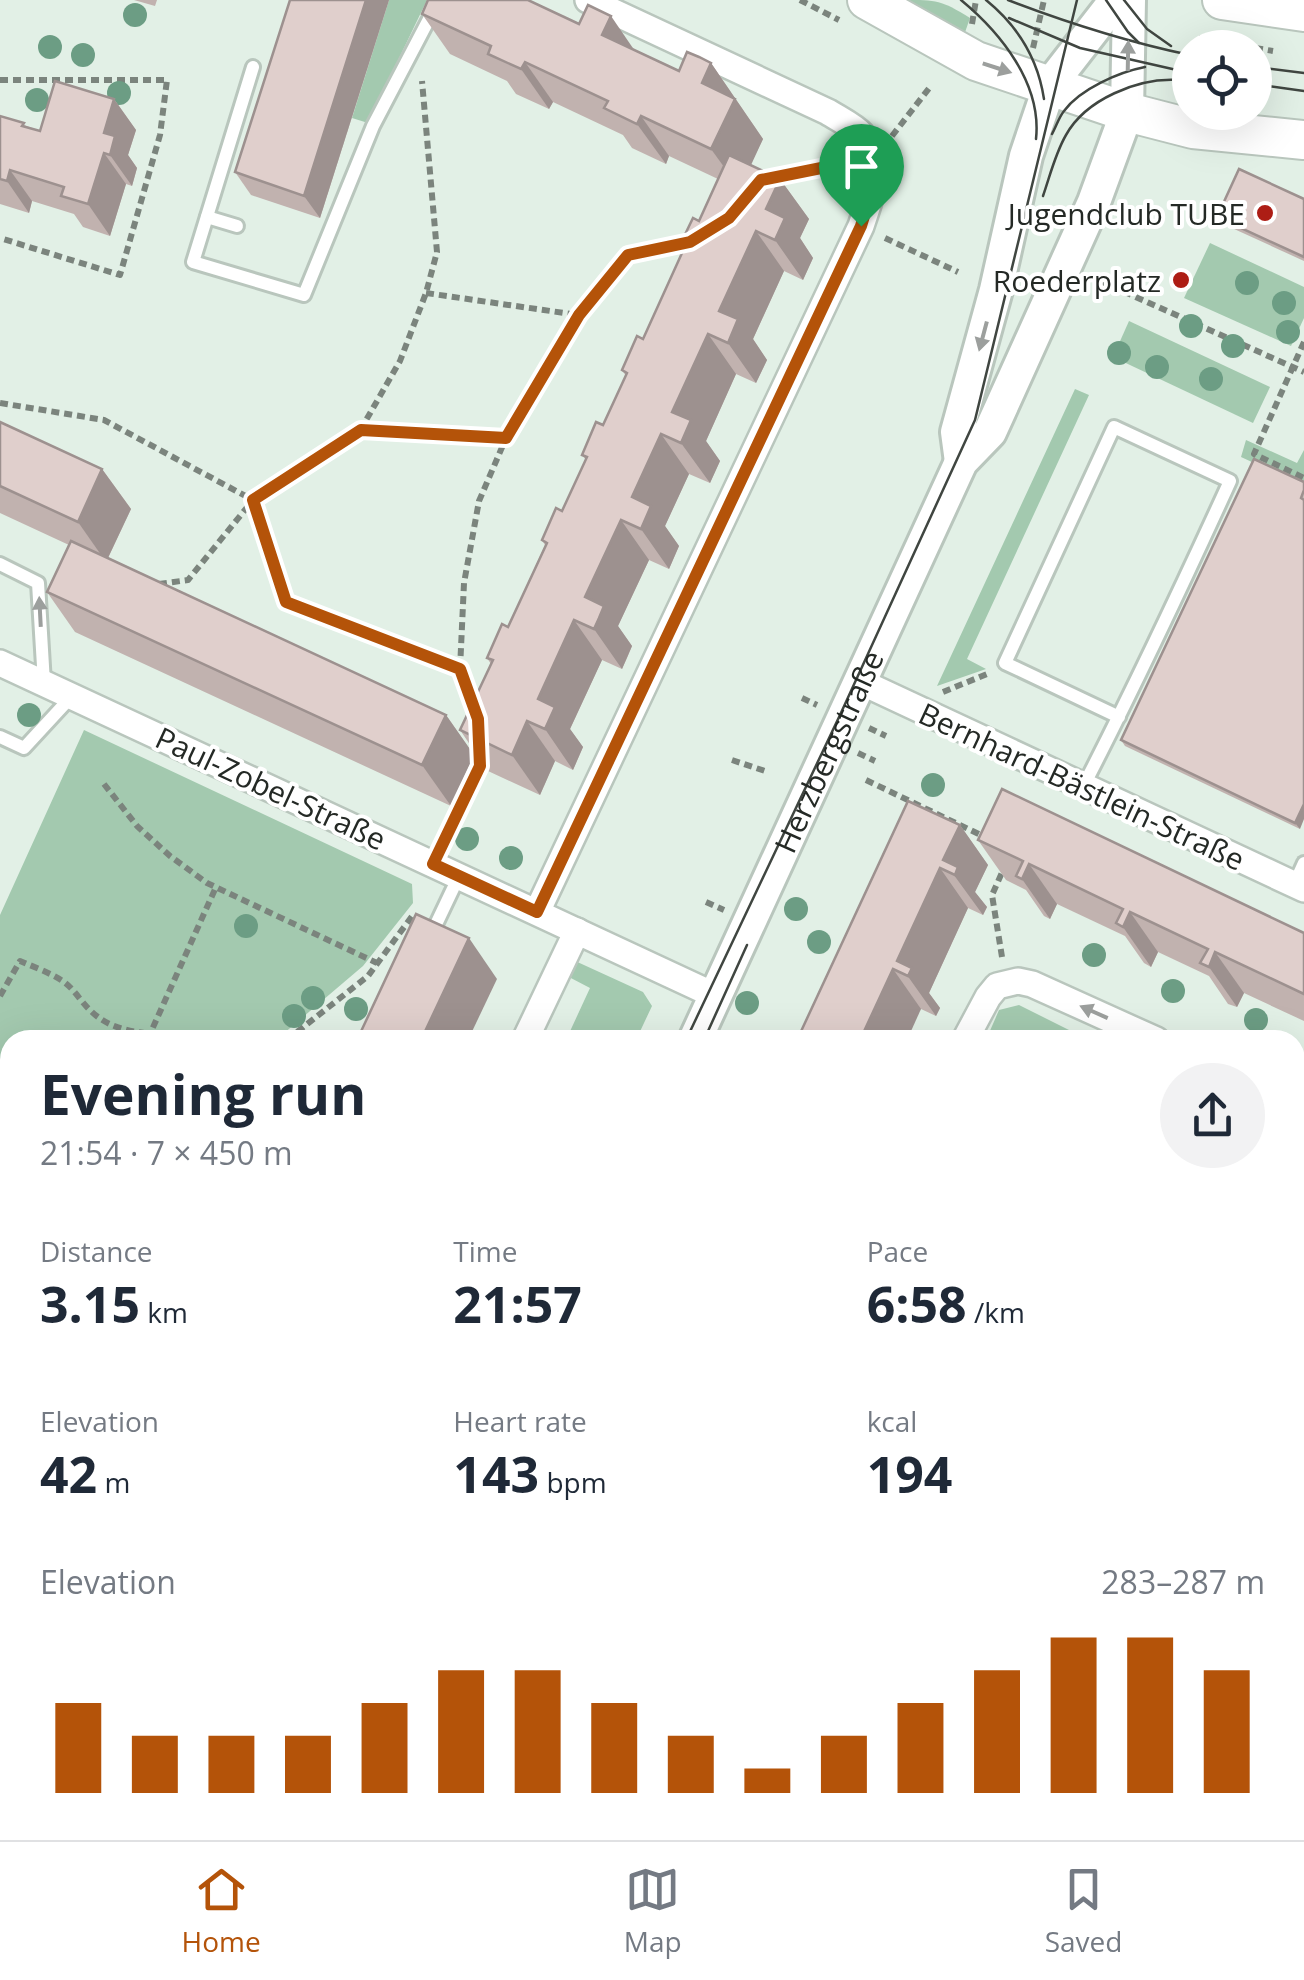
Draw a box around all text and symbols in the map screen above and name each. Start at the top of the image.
map controls [1172,30,1272,130]
button: locate [1172,30,1272,130]
one-way arrow [1120,40,1136,72]
one-way arrow [982,61,1012,76]
pin [819,124,904,227]
icon: arrive [834,139,889,194]
place label: Jugendclub TUBE [1005,193,1245,234]
marker: Jugendclub TUBE [1254,202,1276,224]
place label: Roederplatz [993,260,1161,301]
marker: Roederplatz [1170,269,1192,291]
one-way arrow [975,321,991,352]
one-way arrow [32,595,48,627]
street label: Herzbergstraße [764,643,892,859]
street label: Bernhard-Bästlein-Straße [913,692,1251,880]
street label: Paul-Zobel-Straße [149,717,393,859]
one-way arrow [1079,1004,1109,1020]
text: Evening run [40,1056,366,1131]
button: share [1160,1063,1265,1168]
text: 21:54 · 7 × 450 m [40,1131,293,1174]
text: Distance [40,1232,153,1270]
text: Time [453,1232,517,1270]
text: Pace [867,1232,928,1270]
text: 3.15 [40,1270,140,1338]
text: 21:57 [453,1270,582,1338]
text: 6:58 [867,1270,967,1338]
text: km [140,1293,188,1331]
text: /km [967,1293,1025,1331]
text: Elevation [40,1402,159,1440]
text: Heart rate [453,1402,587,1440]
text: kcal [867,1402,917,1440]
text: 42 [40,1440,97,1508]
text: 143 [453,1440,539,1508]
text: 194 [867,1440,952,1508]
text: m [97,1463,130,1501]
text: bpm [539,1463,607,1501]
text: Elevation [40,1560,176,1603]
text: 283–287 m [1101,1560,1265,1603]
tab: Home [182,1862,261,1960]
tab: Map [624,1862,682,1960]
tab: Saved [1045,1862,1122,1960]

